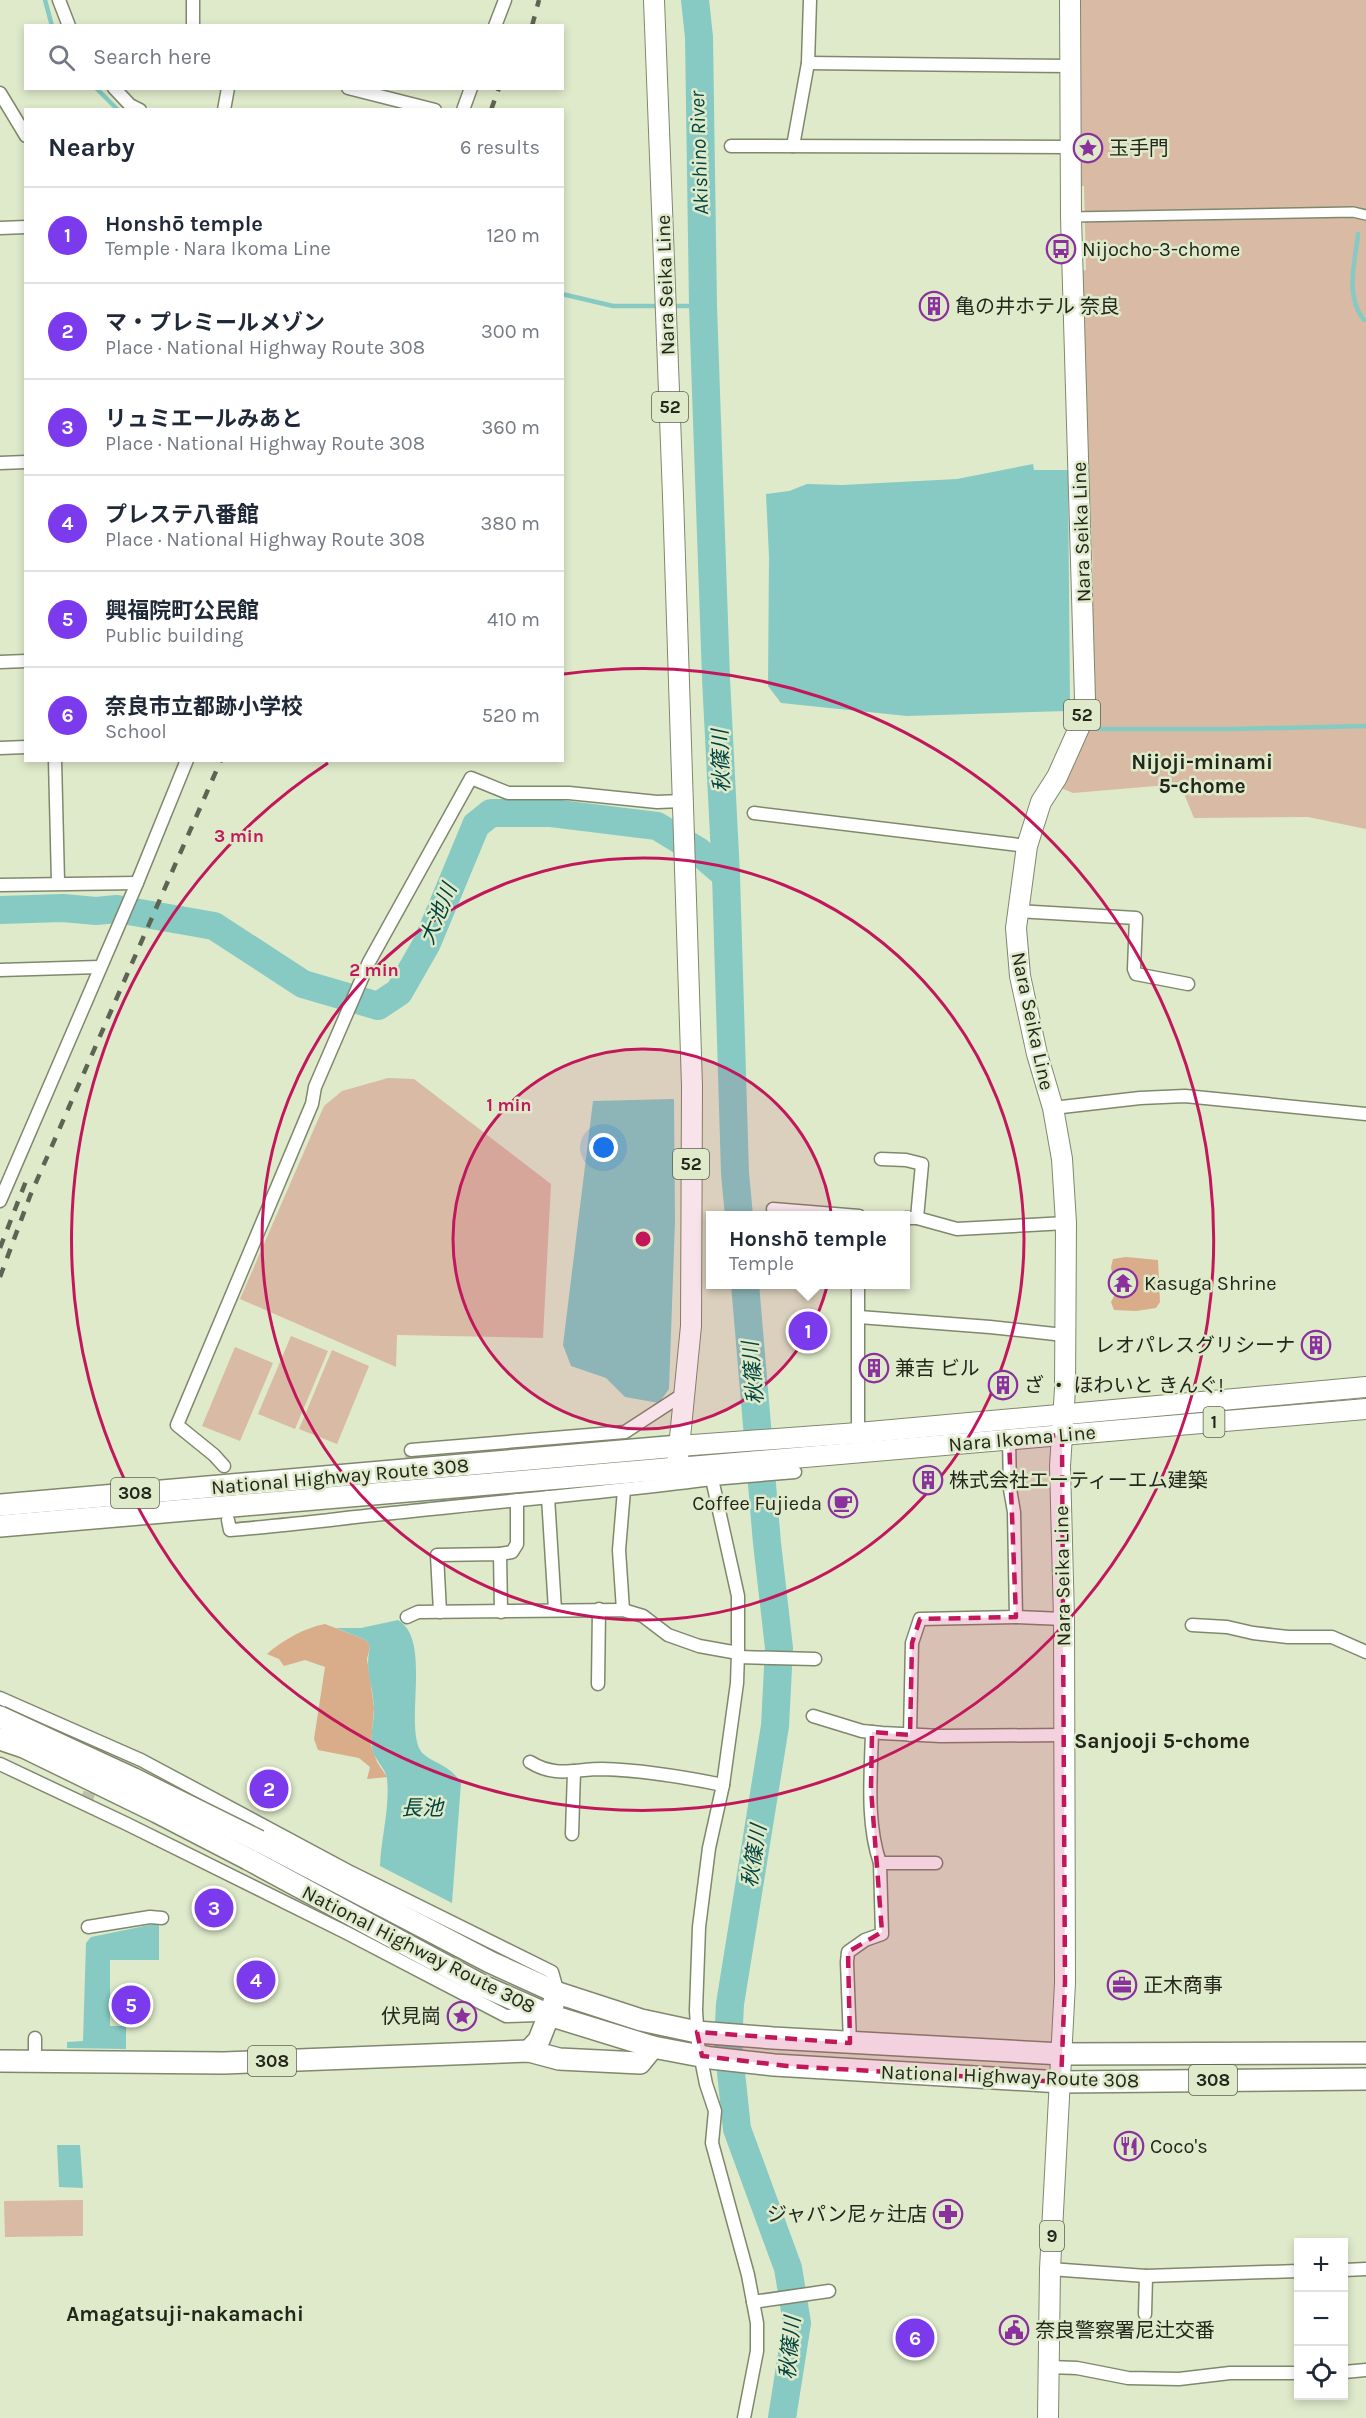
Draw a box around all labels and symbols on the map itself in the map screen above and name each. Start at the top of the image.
water label: Akishino River [685,90,713,215]
place icon: 玉手門 [1072,132,1104,164]
place label: 玉手門 [1109,137,1169,160]
street label: Nara Seika Line [652,214,679,356]
bus stop icon: Nijocho-3-chome [1045,233,1077,265]
place label: Nijocho-3-chome [1082,238,1240,261]
building icon: 亀の井ホテル 奈良 [918,290,950,322]
place label: 亀の井ホテル 奈良 [955,295,1120,318]
road number: 52 [652,392,688,422]
street label: Nara Seika Line [1068,461,1095,603]
road number: 52 [1064,700,1100,730]
water label: 秋篠川 [708,727,734,793]
district label: Nijoji-minami 5-chome [1131,750,1273,798]
text: 3 min [214,825,264,847]
water label: 大池川 [415,878,462,948]
street label: Nara Seika Line [1007,950,1058,1092]
text: 2 min [349,959,399,981]
text: 1 min [486,1094,532,1116]
your location [589,1133,618,1162]
road number: 52 [673,1149,709,1179]
centre of rings [633,1229,653,1249]
temple icon: Kasuga Shrine [1107,1267,1139,1299]
place label: Kasuga Shrine [1144,1272,1277,1295]
pin: 1 [788,1308,828,1354]
building icon: レオパレスグリシーナ [1300,1329,1332,1361]
place label: レオパレスグリシーナ [1095,1334,1295,1357]
water label: 秋篠川 [738,1339,768,1405]
building icon: 兼吉 ビル [858,1352,890,1384]
place label: 兼吉 ビル [895,1357,980,1380]
building icon: ざ ・ ほわいと きんぐ! [987,1369,1019,1401]
place label: ざ ・ ほわいと きんぐ! [1024,1374,1224,1397]
road number: 1 [1204,1407,1224,1437]
street label: Nara Ikoma Line [948,1421,1097,1456]
street label: National Highway Route 308 [210,1454,470,1499]
building icon: 株式会社エーティーエム建築 [912,1464,944,1496]
place label: 株式会社エーティーエム建築 [949,1469,1208,1492]
road number: 308 [111,1478,159,1508]
cafe icon: Coffee Fujieda [827,1487,859,1519]
place label: Coffee Fujieda [692,1492,822,1515]
street label: Nara Seika Line [1050,1505,1075,1647]
district label: Sanjooji 5-chome [1074,1729,1250,1753]
pin: 2 [250,1766,288,1812]
water label: 長池 [401,1796,445,1820]
water label: 秋篠川 [737,1821,771,1889]
street label: National Highway Route 308 [298,1880,539,2018]
pin: 3 [194,1886,234,1930]
pin: 4 [236,1958,276,2002]
office icon: 正木商事 [1106,1969,1138,2001]
place label: 正木商事 [1143,1974,1223,1997]
pin: 5 [112,1982,150,2028]
place icon: 伏見崗 [446,2000,478,2032]
place label: 伏見崗 [381,2005,441,2028]
road number: 308 [248,2046,296,2076]
street label: National Highway Route 308 [880,2060,1140,2093]
road number: 308 [1189,2065,1237,2095]
restaurant icon: Coco's [1113,2130,1145,2162]
place label: Coco's [1150,2135,1208,2158]
pharmacy icon: ジャパン尼ヶ辻店 [932,2198,964,2230]
place label: ジャパン尼ヶ辻店 [767,2203,927,2226]
road number: 9 [1040,2221,1064,2251]
district label: Amagatsuji-nakamachi [66,2302,304,2326]
water label: 秋篠川 [775,2314,805,2380]
public building icon: 奈良警察署尼辻交番 [998,2314,1030,2346]
pin: 6 [896,2316,934,2360]
place label: 奈良警察署尼辻交番 [1035,2319,1215,2342]

